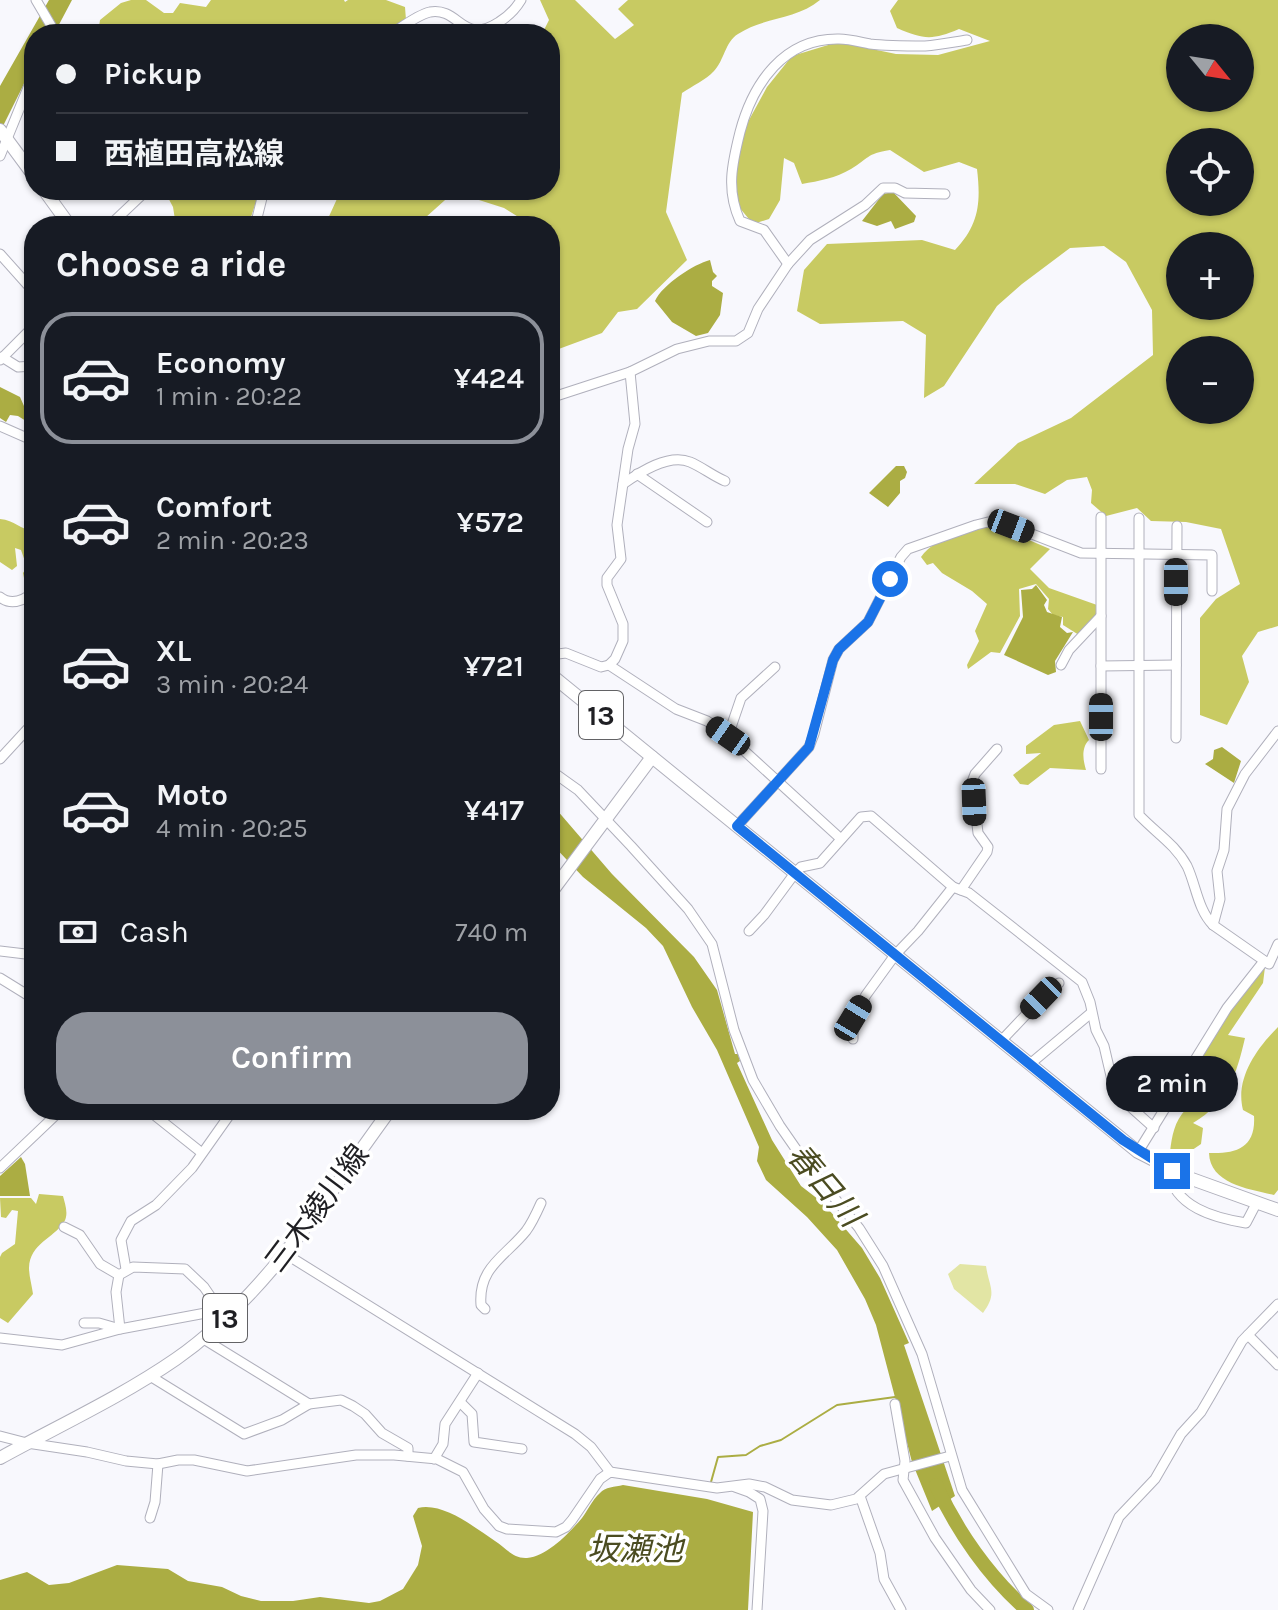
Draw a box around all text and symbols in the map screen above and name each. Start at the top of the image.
north arrow [1166,24,1254,112]
map controls [1166,24,1254,424]
text: Pickup [104,56,202,92]
button: locate [1166,128,1254,216]
text: 西植田高松線 [104,136,284,172]
button: + [1166,232,1254,320]
text: Choose a ride [56,243,286,285]
button: − [1166,336,1254,424]
icon: car [60,342,132,414]
text: Economy [156,345,286,381]
text: ¥424 [454,360,524,396]
text: 1 min · 20:22 [156,381,302,412]
icon: car [60,486,132,558]
text: Comfort [156,489,272,525]
text: ¥572 [457,504,524,540]
car [984,506,1038,546]
text: 2 min · 20:23 [156,525,309,556]
car [1164,558,1188,606]
route start [872,561,908,597]
icon: car [60,630,132,702]
text: XL [156,633,191,669]
text: ¥721 [464,648,524,684]
text: 3 min · 20:24 [156,669,308,700]
road number: 13 [579,691,623,739]
car [1089,693,1113,741]
car [701,712,755,760]
icon: car [60,774,132,846]
text: Moto [156,777,228,813]
car [961,778,987,826]
text: ¥417 [464,792,524,828]
text: 4 min · 20:25 [156,813,308,844]
icon: cash [56,910,100,954]
text: Cash [120,914,189,950]
text: 740 m [455,917,528,948]
car [1016,972,1066,1024]
car [830,991,876,1045]
button: Confirm [56,1012,528,1104]
callout: 2 min [1106,1055,1238,1111]
text: 2 min [1137,1068,1207,1099]
street label: 三木綾川線 [257,1137,377,1279]
water label: 春日川 [780,1137,872,1236]
route end [1154,1153,1190,1189]
road number: 13 [203,1294,247,1342]
water label: 坂瀬池 [587,1531,686,1568]

